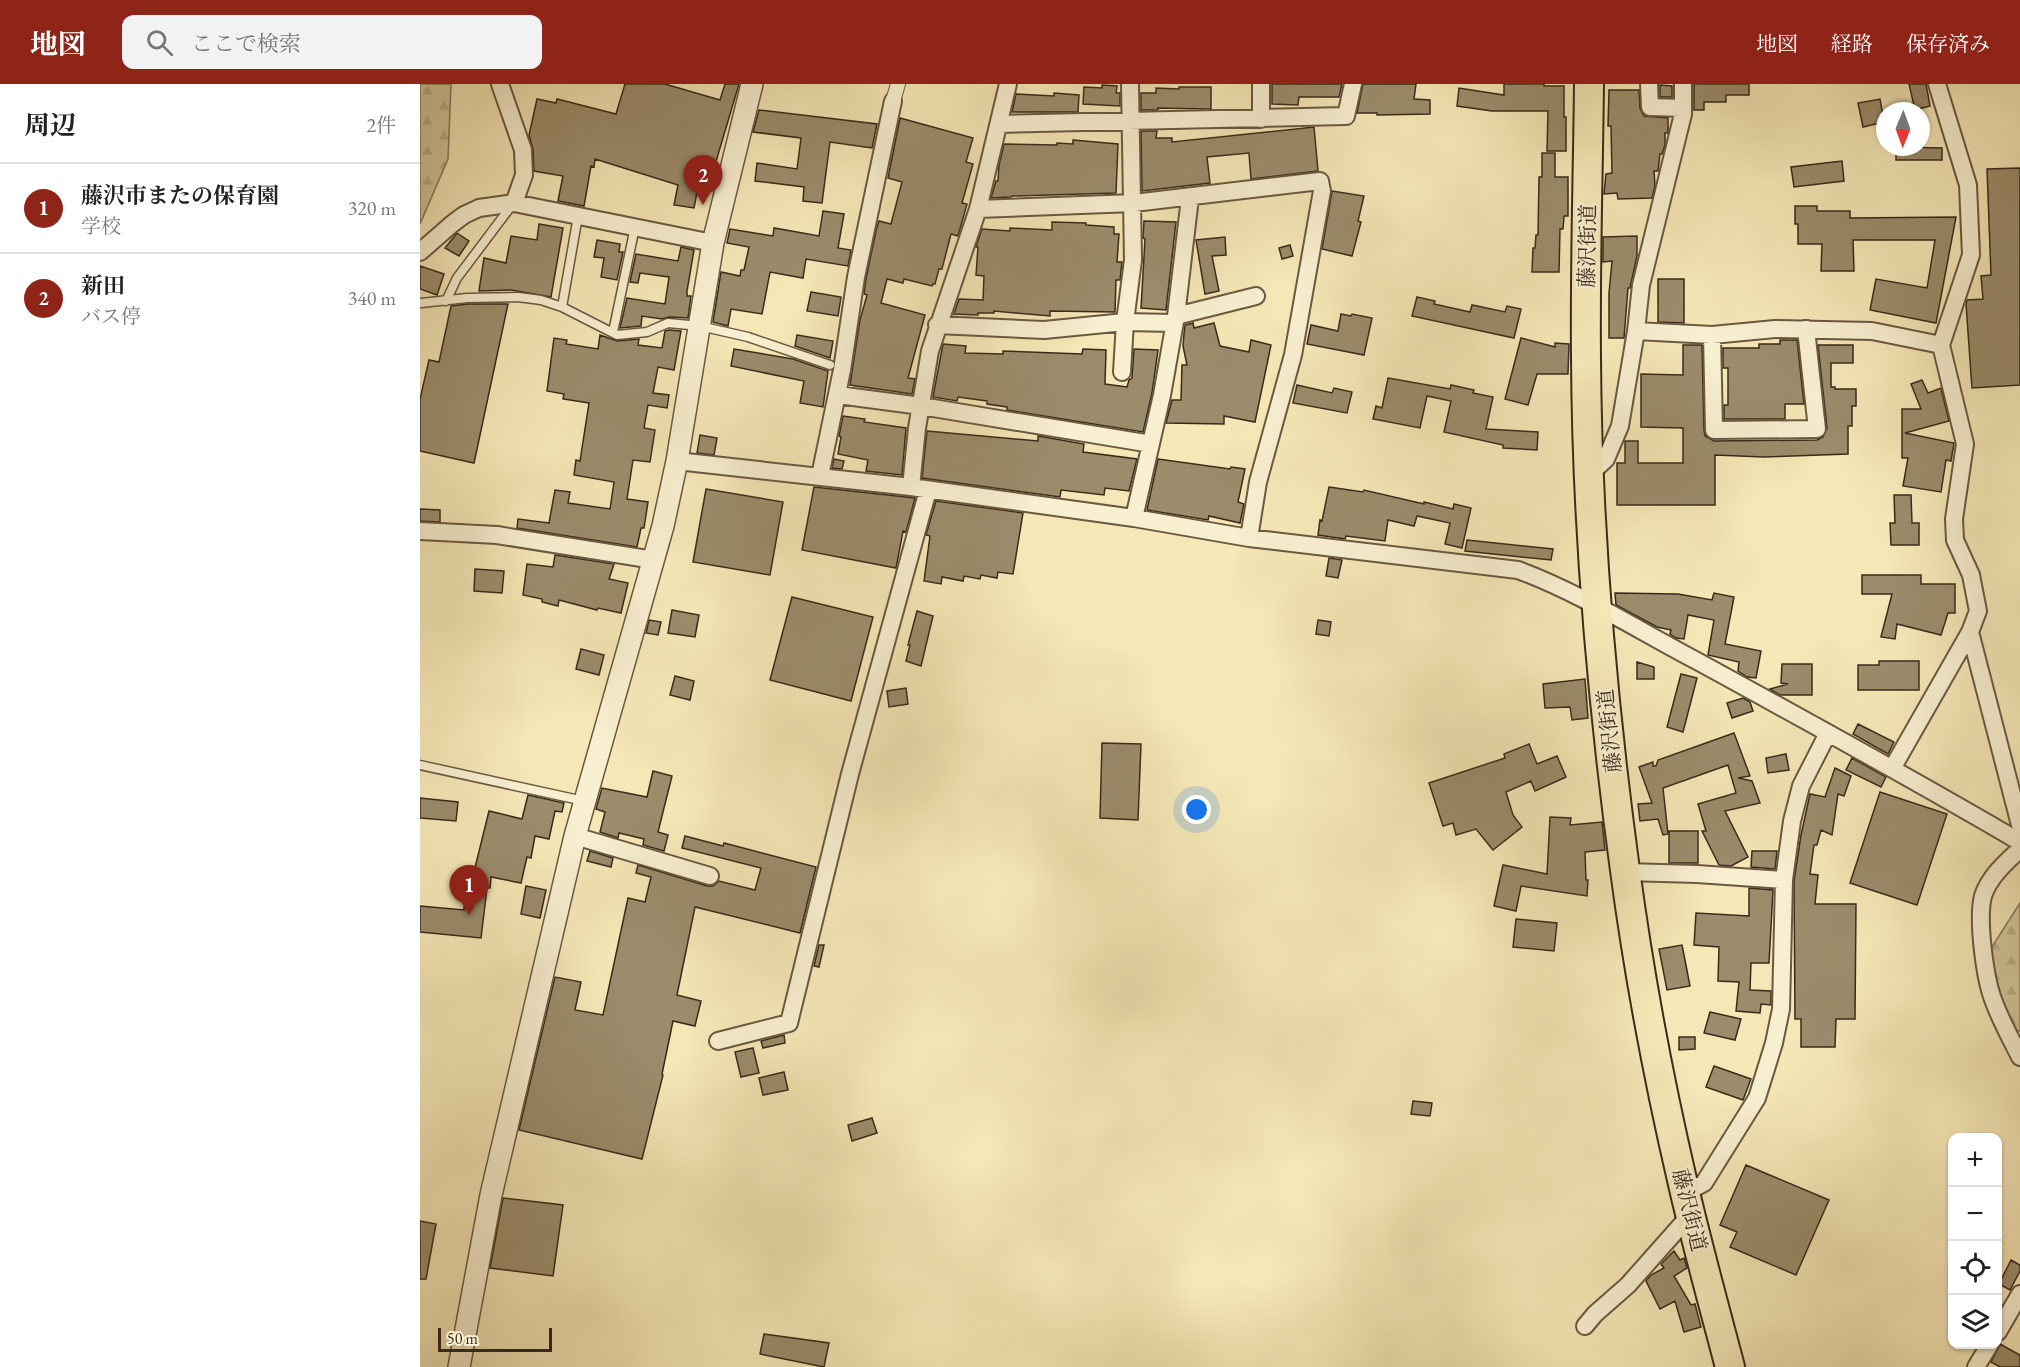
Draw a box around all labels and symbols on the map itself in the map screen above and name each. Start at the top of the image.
north arrow [1876,102,1930,156]
pin: 2 [684,156,722,205]
street label: 藤沢街道 [1573,204,1601,288]
street label: 藤沢街道 [1591,688,1627,774]
your location [1182,795,1211,824]
pin: 1 [449,866,488,915]
street label: 藤沢街道 [1667,1166,1713,1254]
scale bar [438,1325,552,1352]

